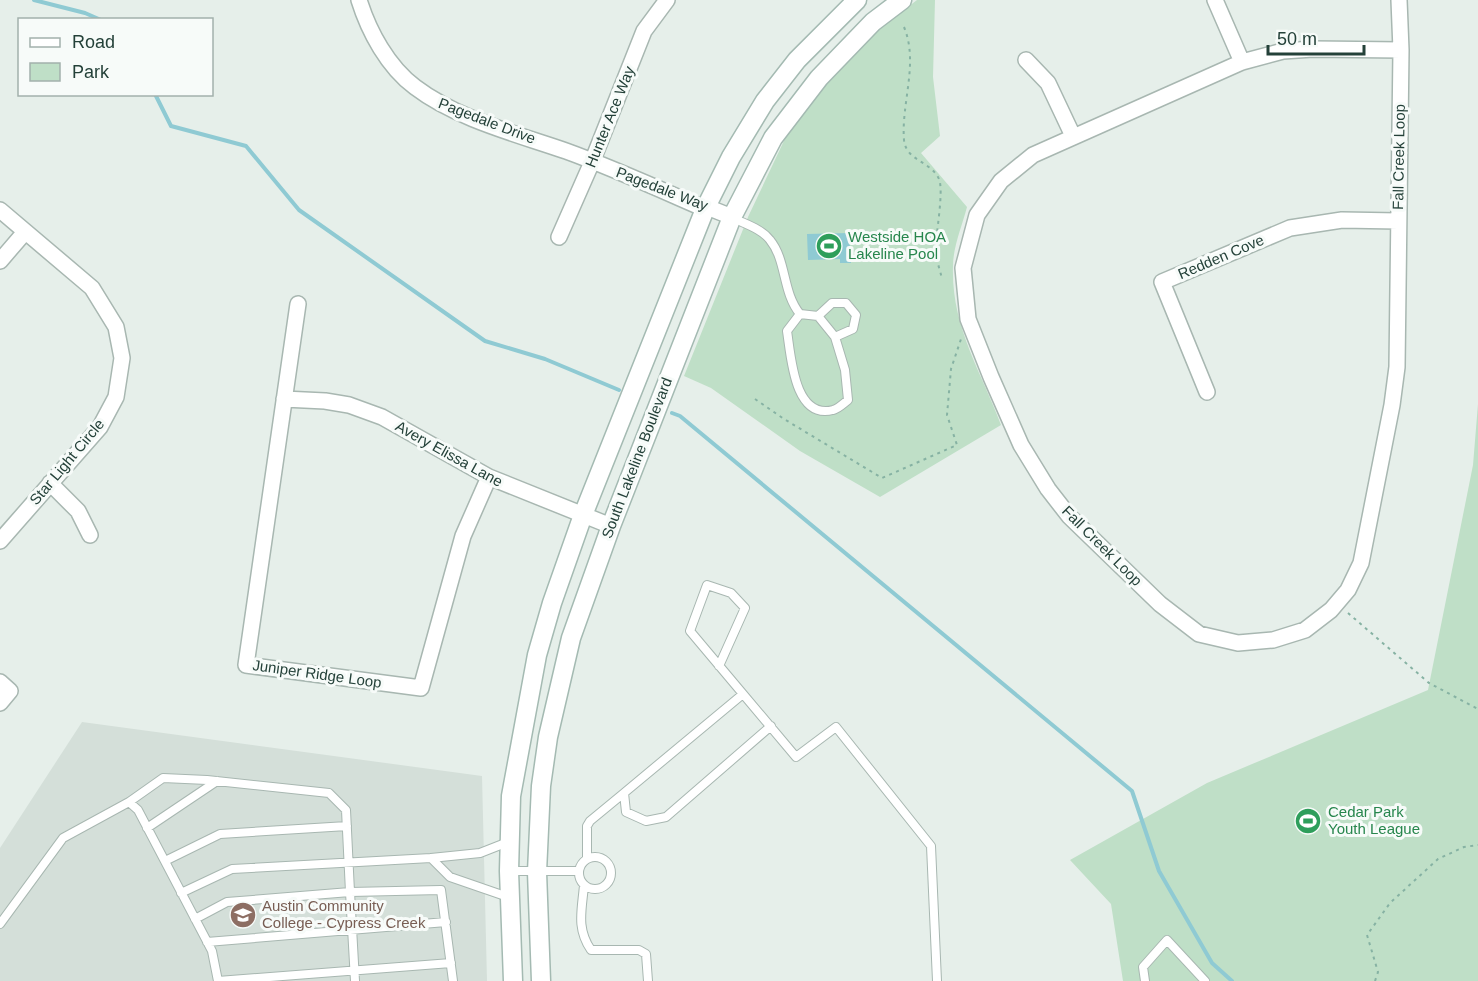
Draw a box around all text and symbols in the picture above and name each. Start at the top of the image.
legend [18,18,213,96]
scale bar [1268,18,1364,56]
text: 50 m [1277,29,1317,49]
text: Road [72,32,115,52]
text: Park [72,62,110,82]
street label: Hunter Ace Way [581,63,638,170]
street label: Pagedale Drive [436,94,538,147]
street label: Fall Creek Loop [1389,104,1408,210]
street label: Pagedale Way [614,163,711,214]
place label: Westside HOA Lakeline Pool [848,228,946,262]
sports icon: Westside HOA Lakeline Pool [814,231,844,261]
street label: Redden Cove [1175,231,1266,282]
street label: South Lakeline Boulevard [598,375,675,541]
street label: Star Light Circle [26,415,107,508]
street label: Avery Elissa Lane [393,417,506,490]
street label: Fall Creek Loop [1059,502,1146,589]
street label: Juniper Ridge Loop [251,656,383,691]
place label: Cedar Park Youth League [1328,803,1420,837]
sports icon: Cedar Park Youth League [1293,806,1323,836]
place label: Austin Community College - Cypress Creek [262,897,426,931]
school or university icon: Austin Community College - Cypress Creek [228,900,258,930]

